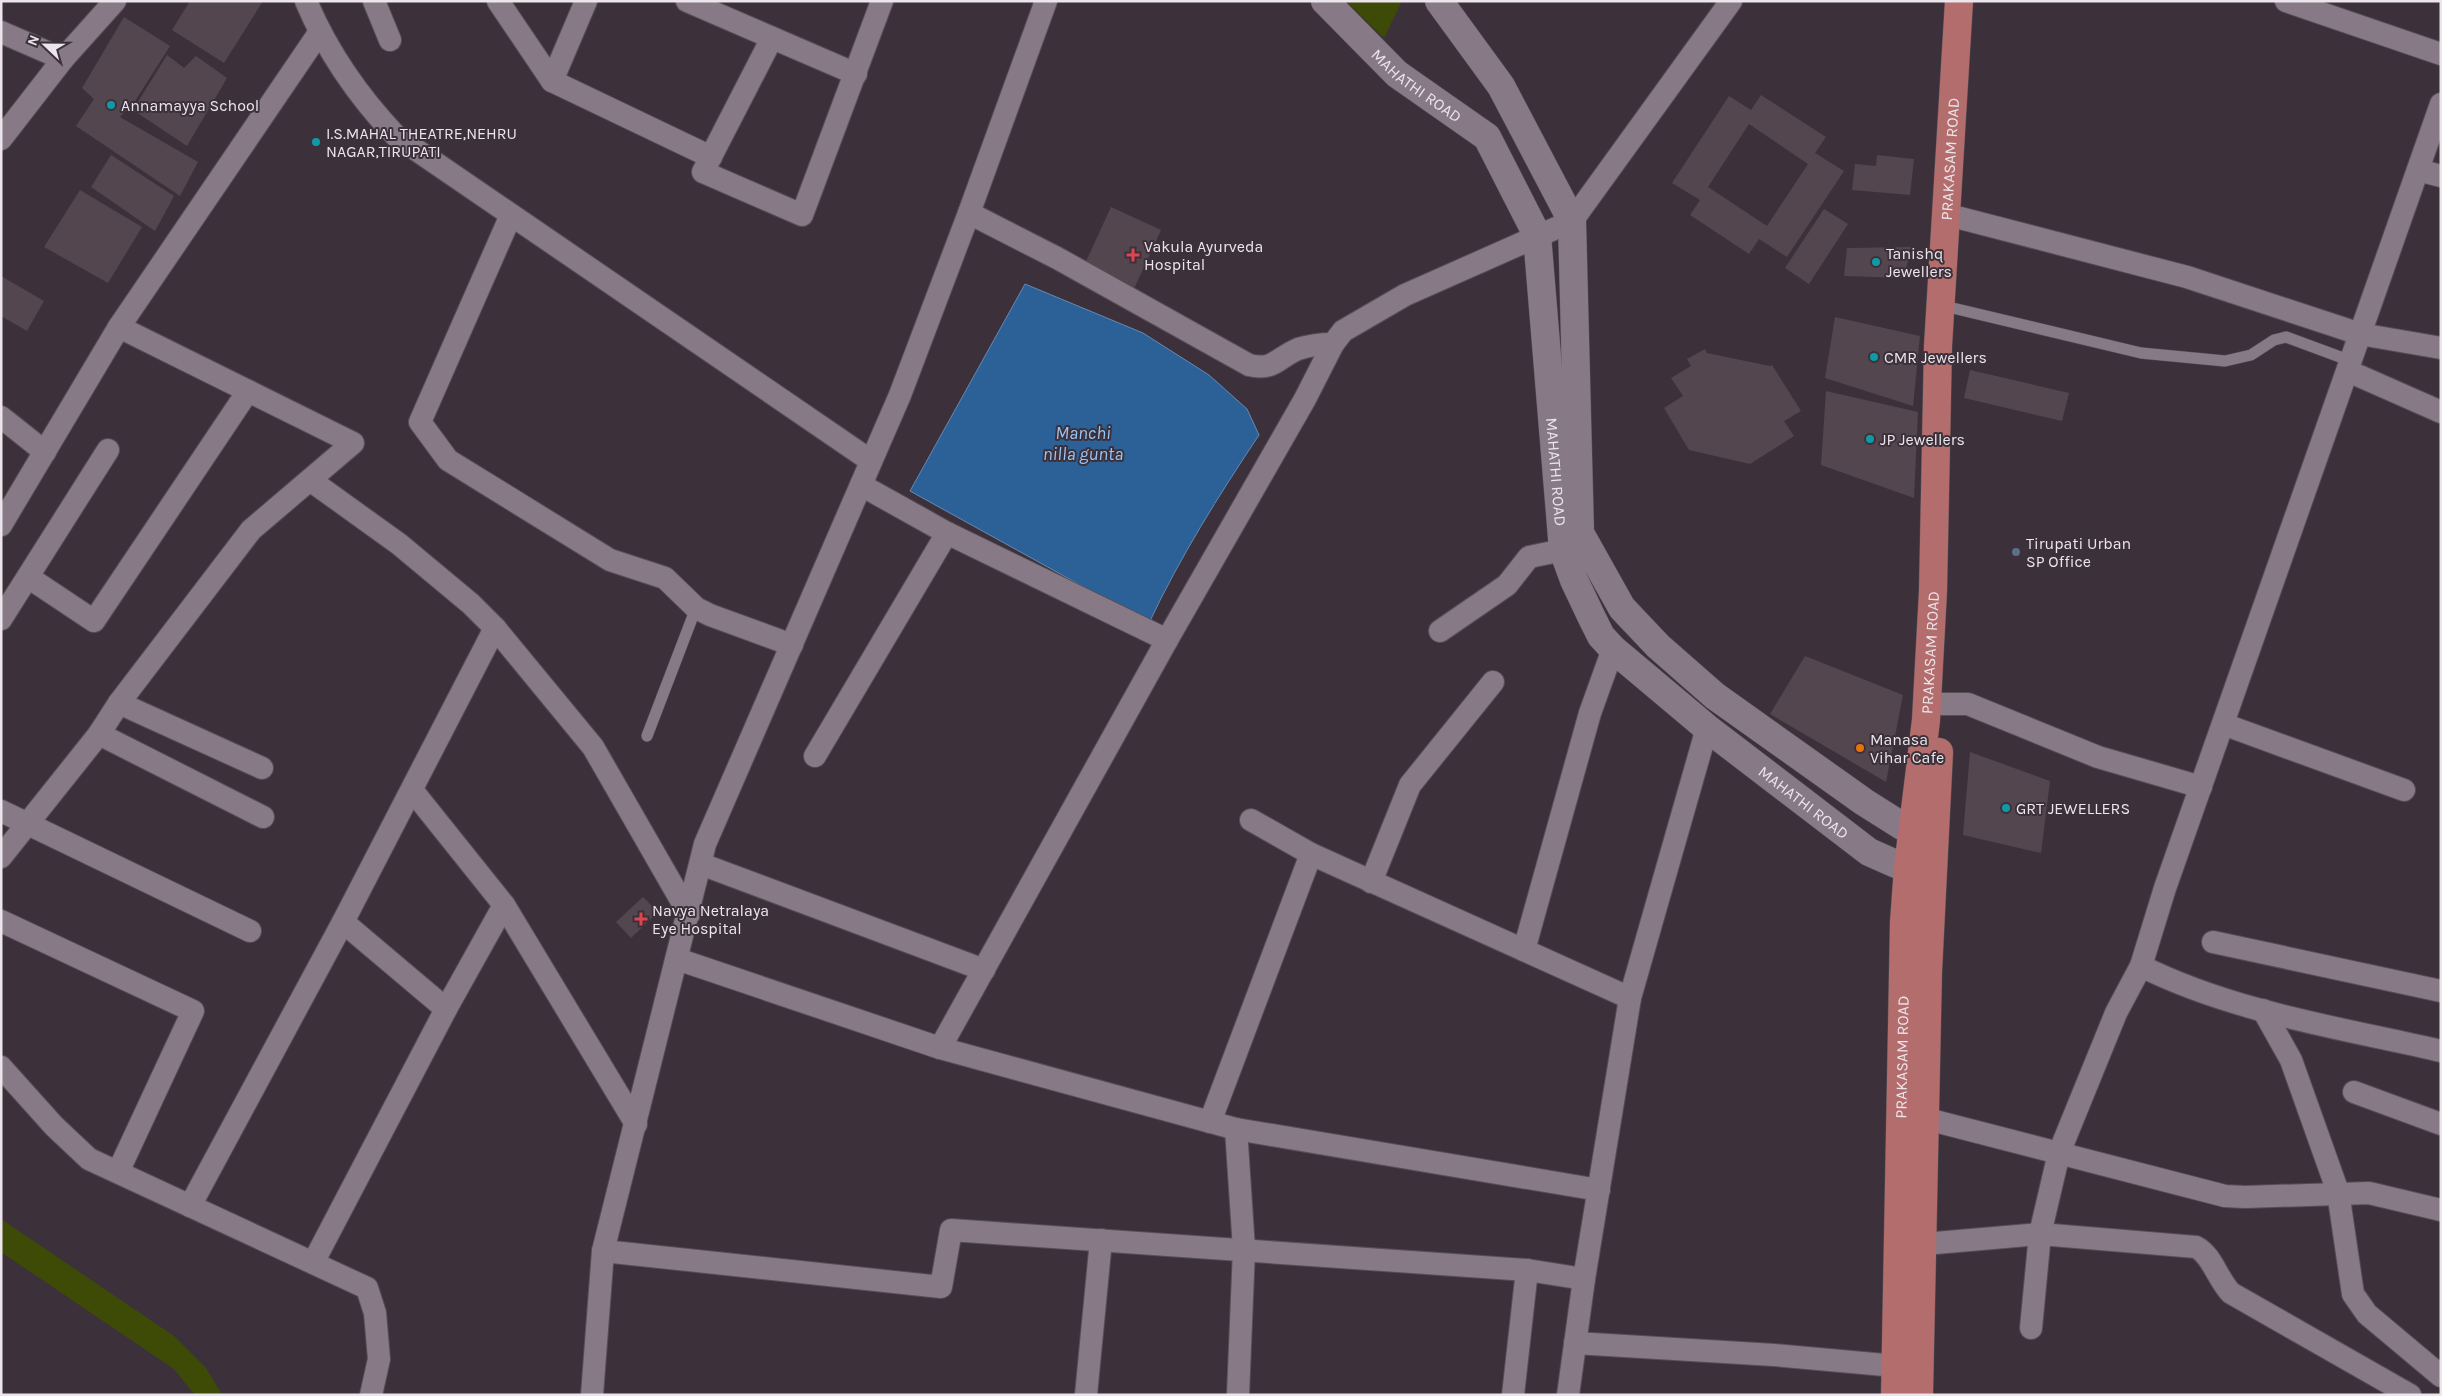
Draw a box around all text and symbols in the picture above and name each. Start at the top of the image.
north arrow [20,20,70,70]
text: N [24,32,43,48]
street label: MAHATHI ROAD [1368,45,1465,126]
place label: Annamayya School [121,96,259,115]
street label: PRAKASAM ROAD [1936,97,1963,221]
marker: Annamayya School [105,99,117,111]
place label: I.S.MAHAL THEATRE,NEHRU NAGAR,TIRUPATI [326,124,517,161]
marker: I.S.MAHAL THEATRE,NEHRU NAGAR,TIRUPATI [310,136,322,148]
place label: Vakula Ayurveda Hospital [1144,237,1263,274]
place label: Tanishq Jewellers [1886,244,1952,281]
marker: Vakula Ayurveda Hospital [1126,248,1140,262]
marker: Tanishq Jewellers [1870,256,1882,268]
place label: CMR Jewellers [1884,348,1987,367]
marker: CMR Jewellers [1868,351,1880,363]
street label: MAHATHI ROAD [1543,417,1570,527]
water label: Manchi nilla gunta [1043,422,1123,465]
place label: JP Jewellers [1880,430,1965,449]
marker: JP Jewellers [1864,433,1876,445]
place label: Tirupati Urban SP Office [2026,534,2131,571]
marker: Tirupati Urban SP Office [2010,546,2022,558]
street label: PRAKASAM ROAD [1917,591,1942,714]
place label: Manasa Vihar Cafe [1870,730,1944,767]
marker: Manasa Vihar Cafe [1854,742,1866,754]
street label: MAHATHI ROAD [1755,761,1853,843]
place label: GRT JEWELLERS [2016,799,2130,818]
marker: GRT JEWELLERS [2000,802,2012,814]
place label: Navya Netralaya Eye Hospital [652,901,769,938]
marker: Navya Netralaya Eye Hospital [634,912,648,926]
street label: PRAKASAM ROAD [1891,995,1912,1119]

